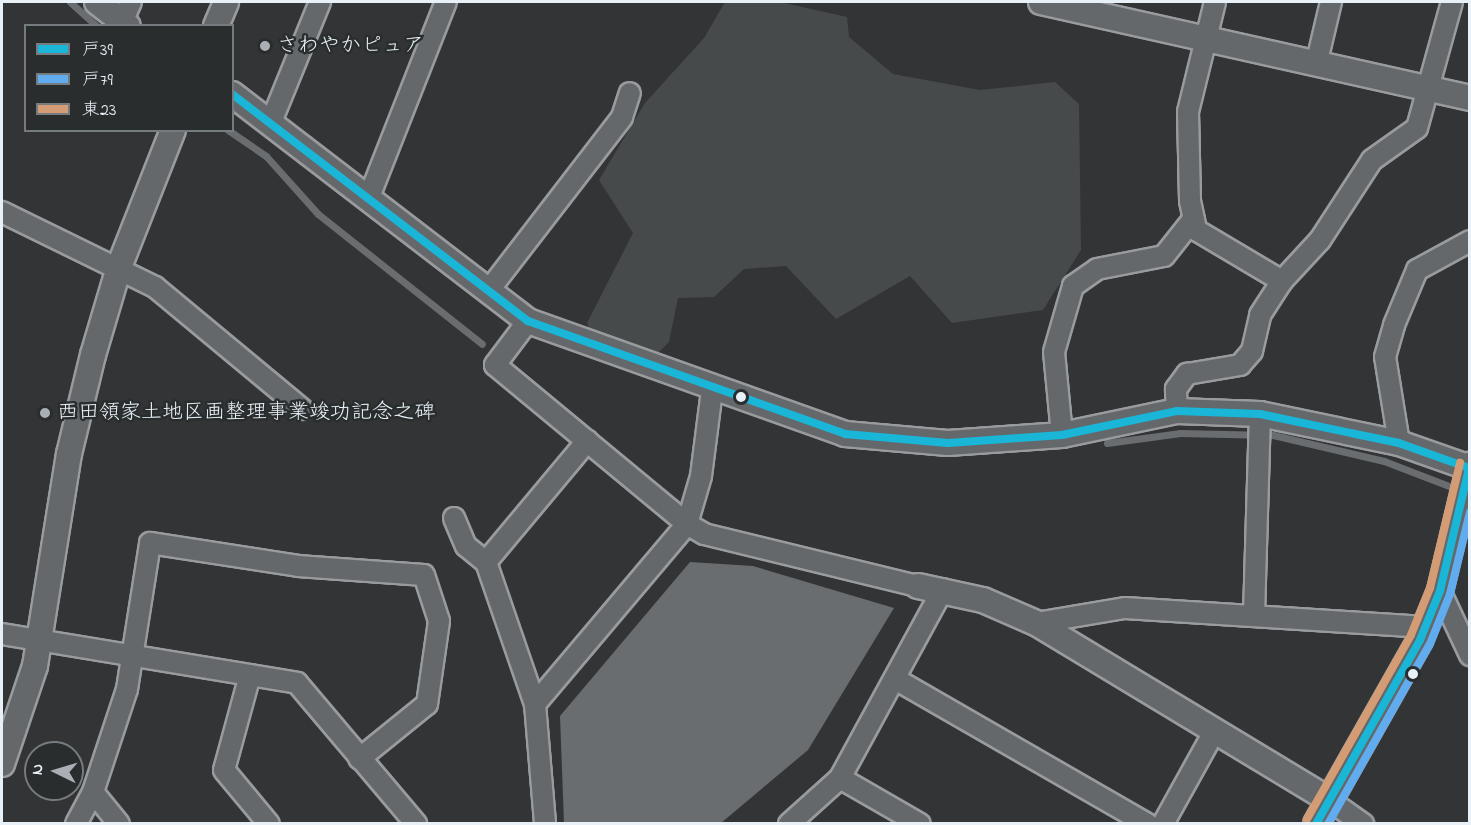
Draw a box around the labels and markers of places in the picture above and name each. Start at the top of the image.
place label: さわやかピュア [277,33,424,59]
marker: さわやかピュア [258,39,272,53]
unlabelled marker [735,391,747,403]
place label: 西田領家土地区画整理事業竣功記念之碑 [57,400,435,426]
marker: 西田領家土地区画整理事業竣功記念之碑 [38,406,52,420]
unlabelled marker [1407,668,1419,680]

